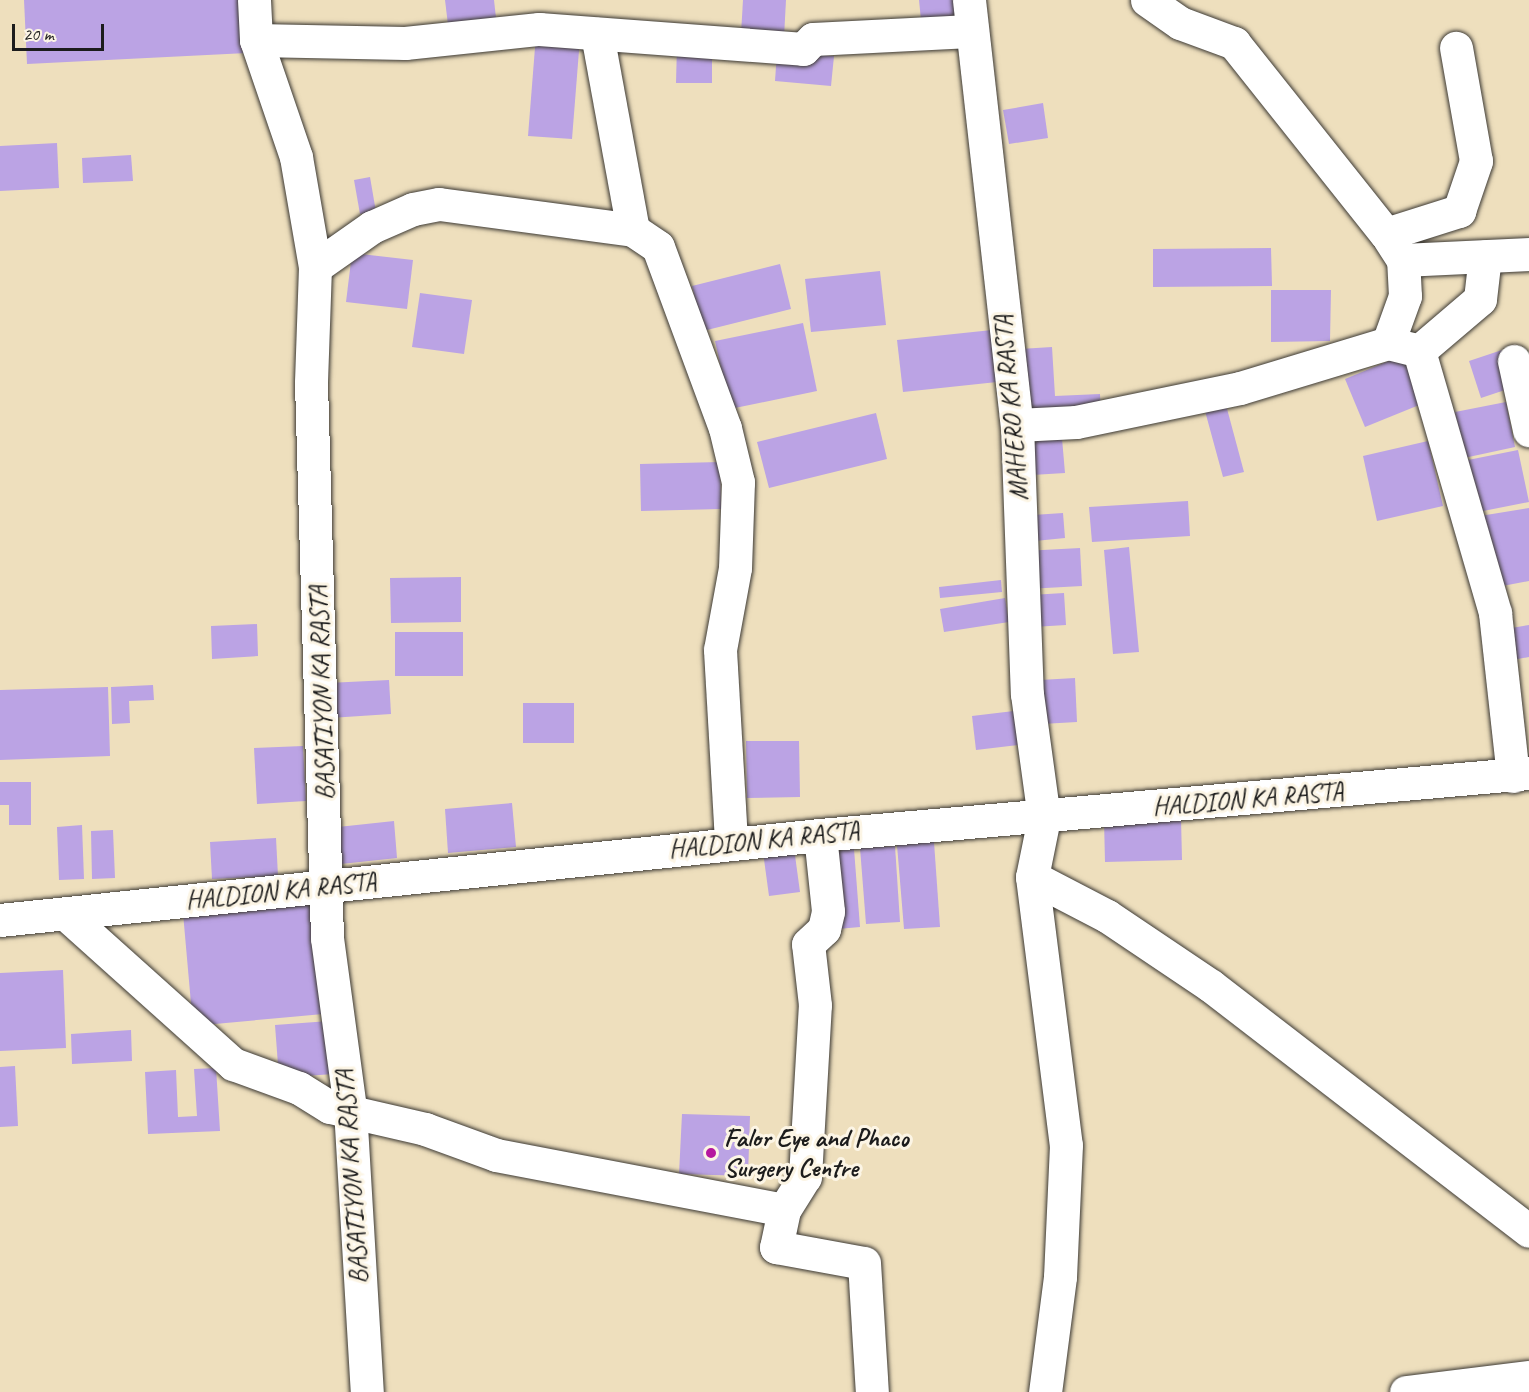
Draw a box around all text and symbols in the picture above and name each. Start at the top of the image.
scale bar [15,12,106,50]
text: 20 m [23,23,54,45]
street label: MAHERO KA RASTA [987,314,1035,502]
street label: BASATIYON KA RASTA [303,585,341,801]
street label: HALDION KA RASTA [1151,775,1345,823]
street label: HALDION KA RASTA [667,814,861,866]
street label: HALDION KA RASTA [184,865,378,917]
street label: BASATIYON KA RASTA [329,1069,375,1285]
place label: Falor Eye and Phaco Surgery Centre [724,1122,910,1184]
marker: Falor Eye and Phaco Surgery Centre [702,1144,720,1162]

